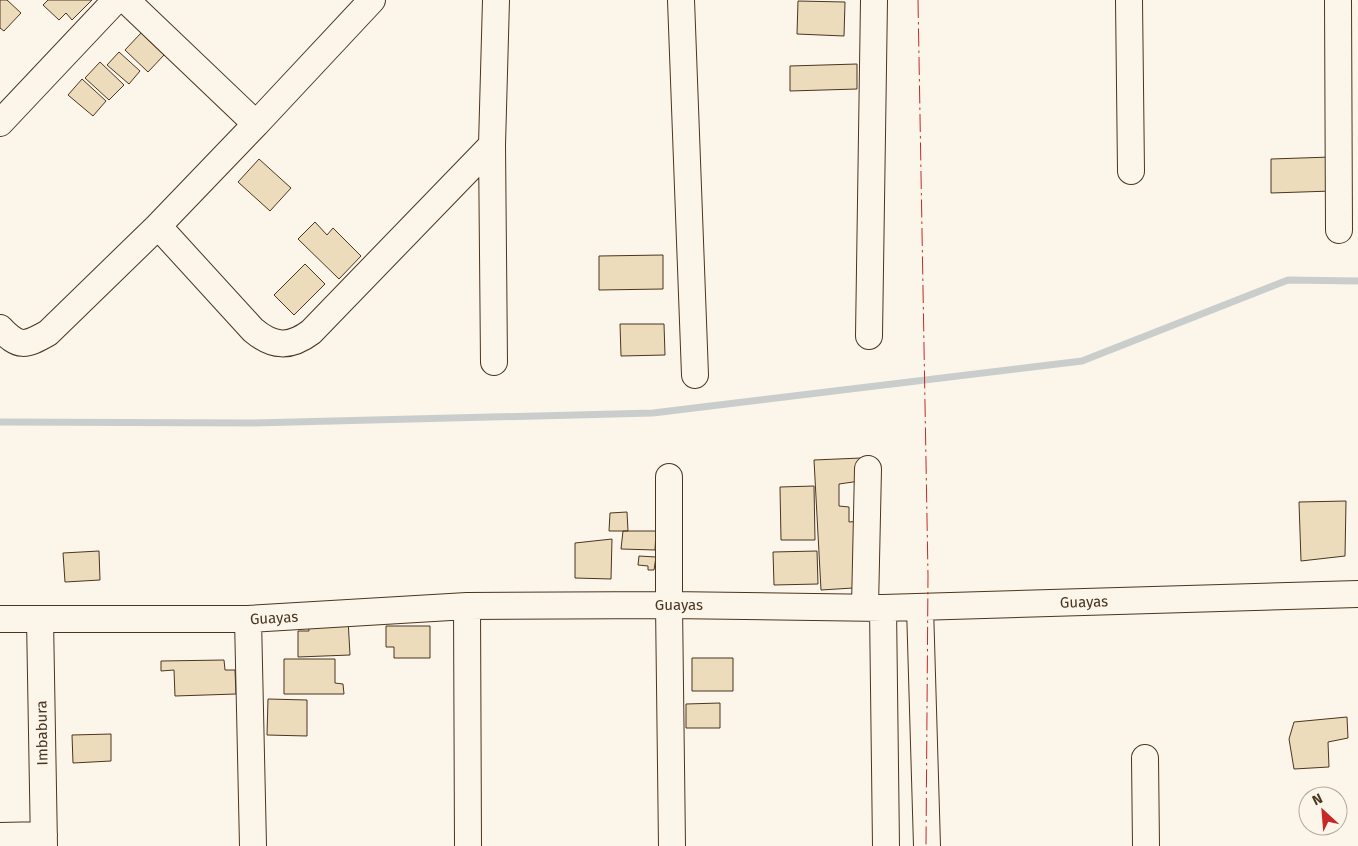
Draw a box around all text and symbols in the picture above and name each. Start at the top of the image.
street label: Guayas [1060,592,1108,612]
street label: Guayas [655,596,703,614]
street label: Guayas [249,608,299,628]
street label: Imbabura [32,700,52,766]
north arrow [1298,786,1348,836]
text: N [1310,790,1325,809]

